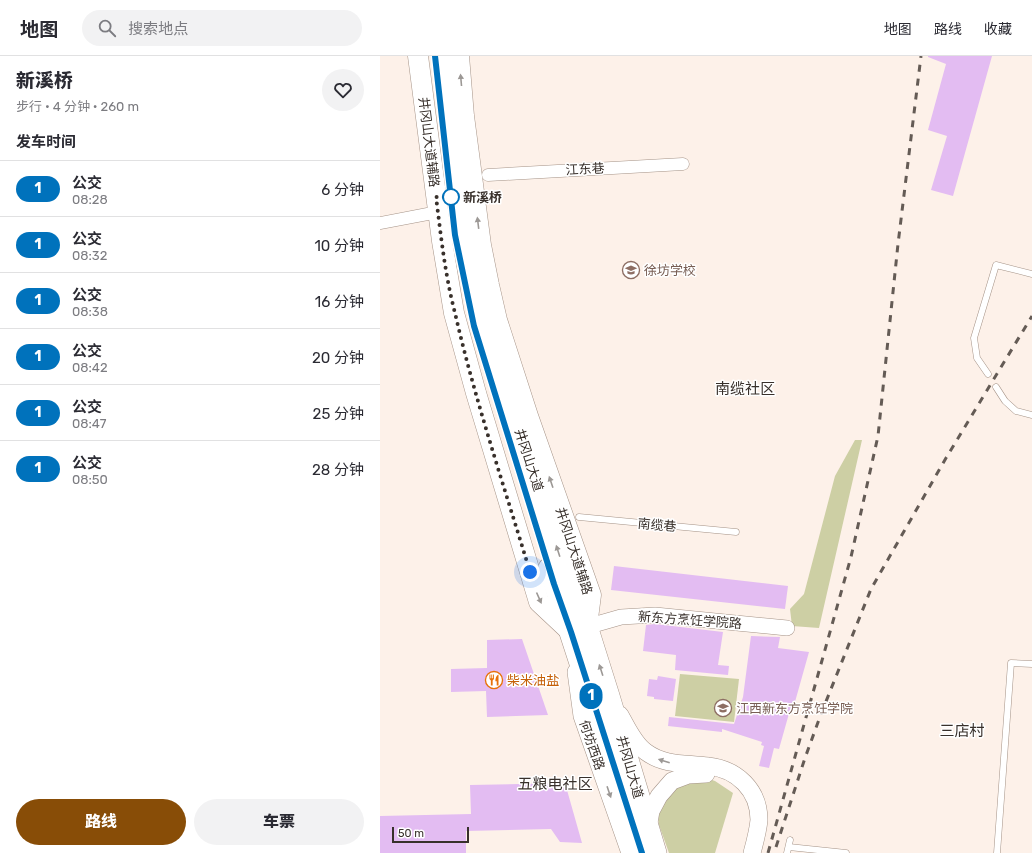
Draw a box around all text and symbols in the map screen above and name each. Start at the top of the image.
search box [82,10,362,46]
icon: search [96,17,118,39]
text: 地图 [20,18,58,41]
text: 搜索地点 [128,20,188,38]
text: 地图 [884,21,912,38]
text: 路线 [934,21,962,38]
text: 收藏 [984,21,1012,38]
text: 新溪桥 [16,69,73,92]
button: heart [322,69,364,111]
one-way arrow [457,74,464,86]
street label: 井冈山大道辅路 [416,96,442,188]
text: 步行 · 4 分钟 · 260 m [16,99,139,114]
text: 发车时间 [16,133,76,151]
street label: 江东巷 [565,160,605,178]
text: 公交 [72,174,102,192]
text: 1 [35,180,41,197]
text: 6 分钟 [321,181,364,199]
marker: 新溪桥 [442,188,460,206]
place label: 新溪桥 [463,190,502,205]
text: 08:28 [72,192,108,207]
one-way arrow [475,217,482,229]
text: 公交 [72,230,102,248]
text: 1 [35,236,41,253]
text: 10 分钟 [314,237,364,255]
text: 08:32 [72,248,107,263]
school or university icon: 徐坊学校 [621,260,641,280]
place label: 徐坊学校 [644,263,696,278]
text: 公交 [72,286,102,304]
text: 1 [35,292,41,309]
text: 16 分钟 [315,293,364,311]
text: 08:38 [72,304,108,319]
text: 公交 [72,342,102,360]
text: 1 [35,348,41,365]
text: 20 分钟 [312,349,364,367]
text: 08:42 [72,360,108,375]
district label: 南缆社区 [715,380,775,398]
text: 公交 [72,398,102,416]
text: 1 [35,404,41,421]
text: 25 分钟 [313,405,364,423]
text: 08:47 [72,416,106,431]
street label: 井冈山大道 [512,427,546,493]
text: 公交 [72,454,102,472]
text: 1 [35,460,41,477]
text: 28 分钟 [312,461,364,479]
text: 08:50 [72,472,108,487]
one-way arrow [548,476,554,488]
street label: 井冈山大道辅路 [553,505,595,597]
street label: 南缆巷 [637,516,677,534]
one-way arrow [555,544,561,556]
your location [520,562,540,582]
one-way arrow [535,592,542,604]
street label: 新东方烹饪学院路 [638,609,742,631]
one-way arrow [598,664,604,676]
restaurant icon: 柴米油盐 [484,670,504,690]
place label: 柴米油盐 [507,673,559,688]
line badge: 1 [578,683,604,709]
text: 1 [588,687,594,704]
school or university icon: 江西新东方烹饪学院 [713,698,733,718]
place label: 江西新东方烹饪学院 [736,701,853,716]
street label: 何坊西路 [576,718,608,772]
district label: 三店村 [939,722,985,740]
street label: 井冈山大道 [614,734,646,800]
one-way arrow [658,757,670,763]
district label: 五粮电社区 [517,775,593,793]
one-way arrow [606,786,612,798]
button: 路线 [16,799,186,845]
button: 车票 [194,799,364,845]
scale bar [392,825,469,844]
text: 50 m [398,827,424,840]

